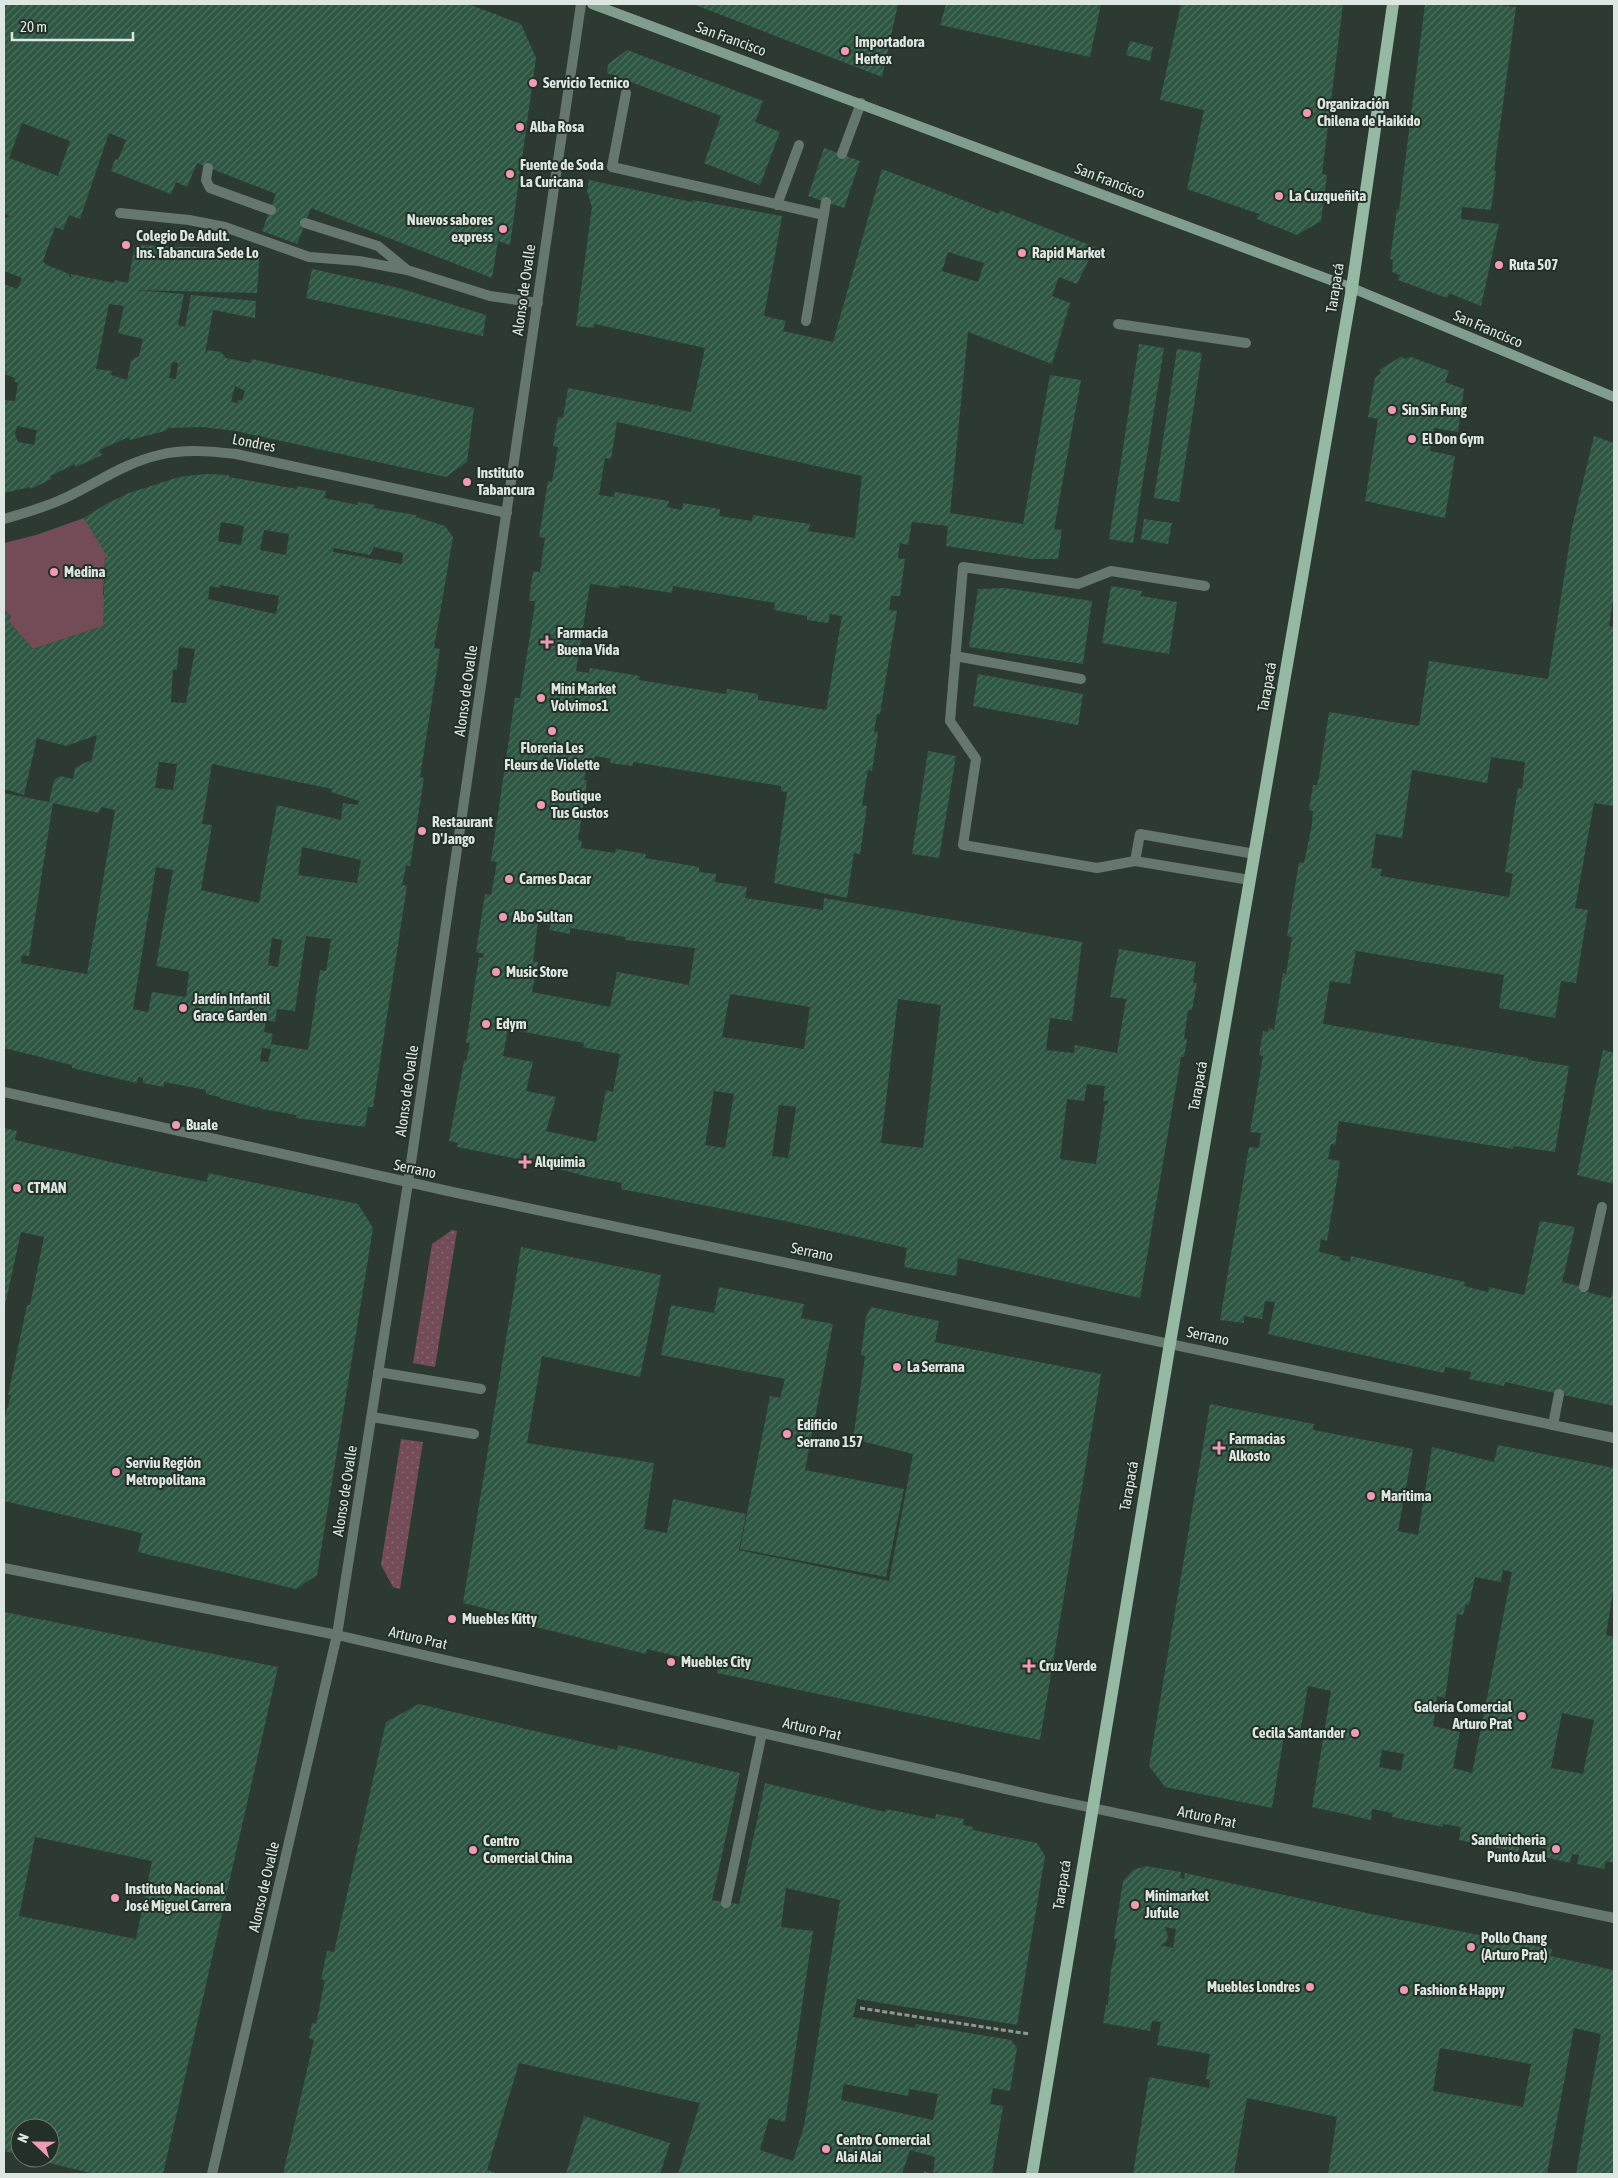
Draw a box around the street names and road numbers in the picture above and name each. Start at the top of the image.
street label: San Francisco [694,18,769,59]
street label: San Francisco [1073,159,1148,202]
street label: Alonso de Ovalle [509,243,538,337]
street label: Tarapacá [1322,262,1347,314]
street label: San Francisco [1451,306,1525,351]
street label: Londres [231,430,277,455]
street label: Alonso de Ovalle [451,644,480,738]
street label: Tarapacá [1254,661,1279,713]
street label: Alonso de Ovalle [392,1044,421,1138]
street label: Tarapacá [1185,1060,1210,1112]
street label: Serrano [392,1156,438,1181]
street label: Serrano [789,1239,835,1264]
street label: Serrano [1185,1323,1231,1348]
street label: Alonso de Ovalle [329,1444,360,1538]
street label: Tarapacá [1116,1460,1141,1512]
street label: Arturo Prat [387,1623,449,1652]
street label: Arturo Prat [781,1714,843,1743]
street label: Arturo Prat [1176,1802,1238,1831]
street label: Alonso de Ovalle [245,1840,282,1934]
street label: Tarapacá [1049,1859,1074,1911]

